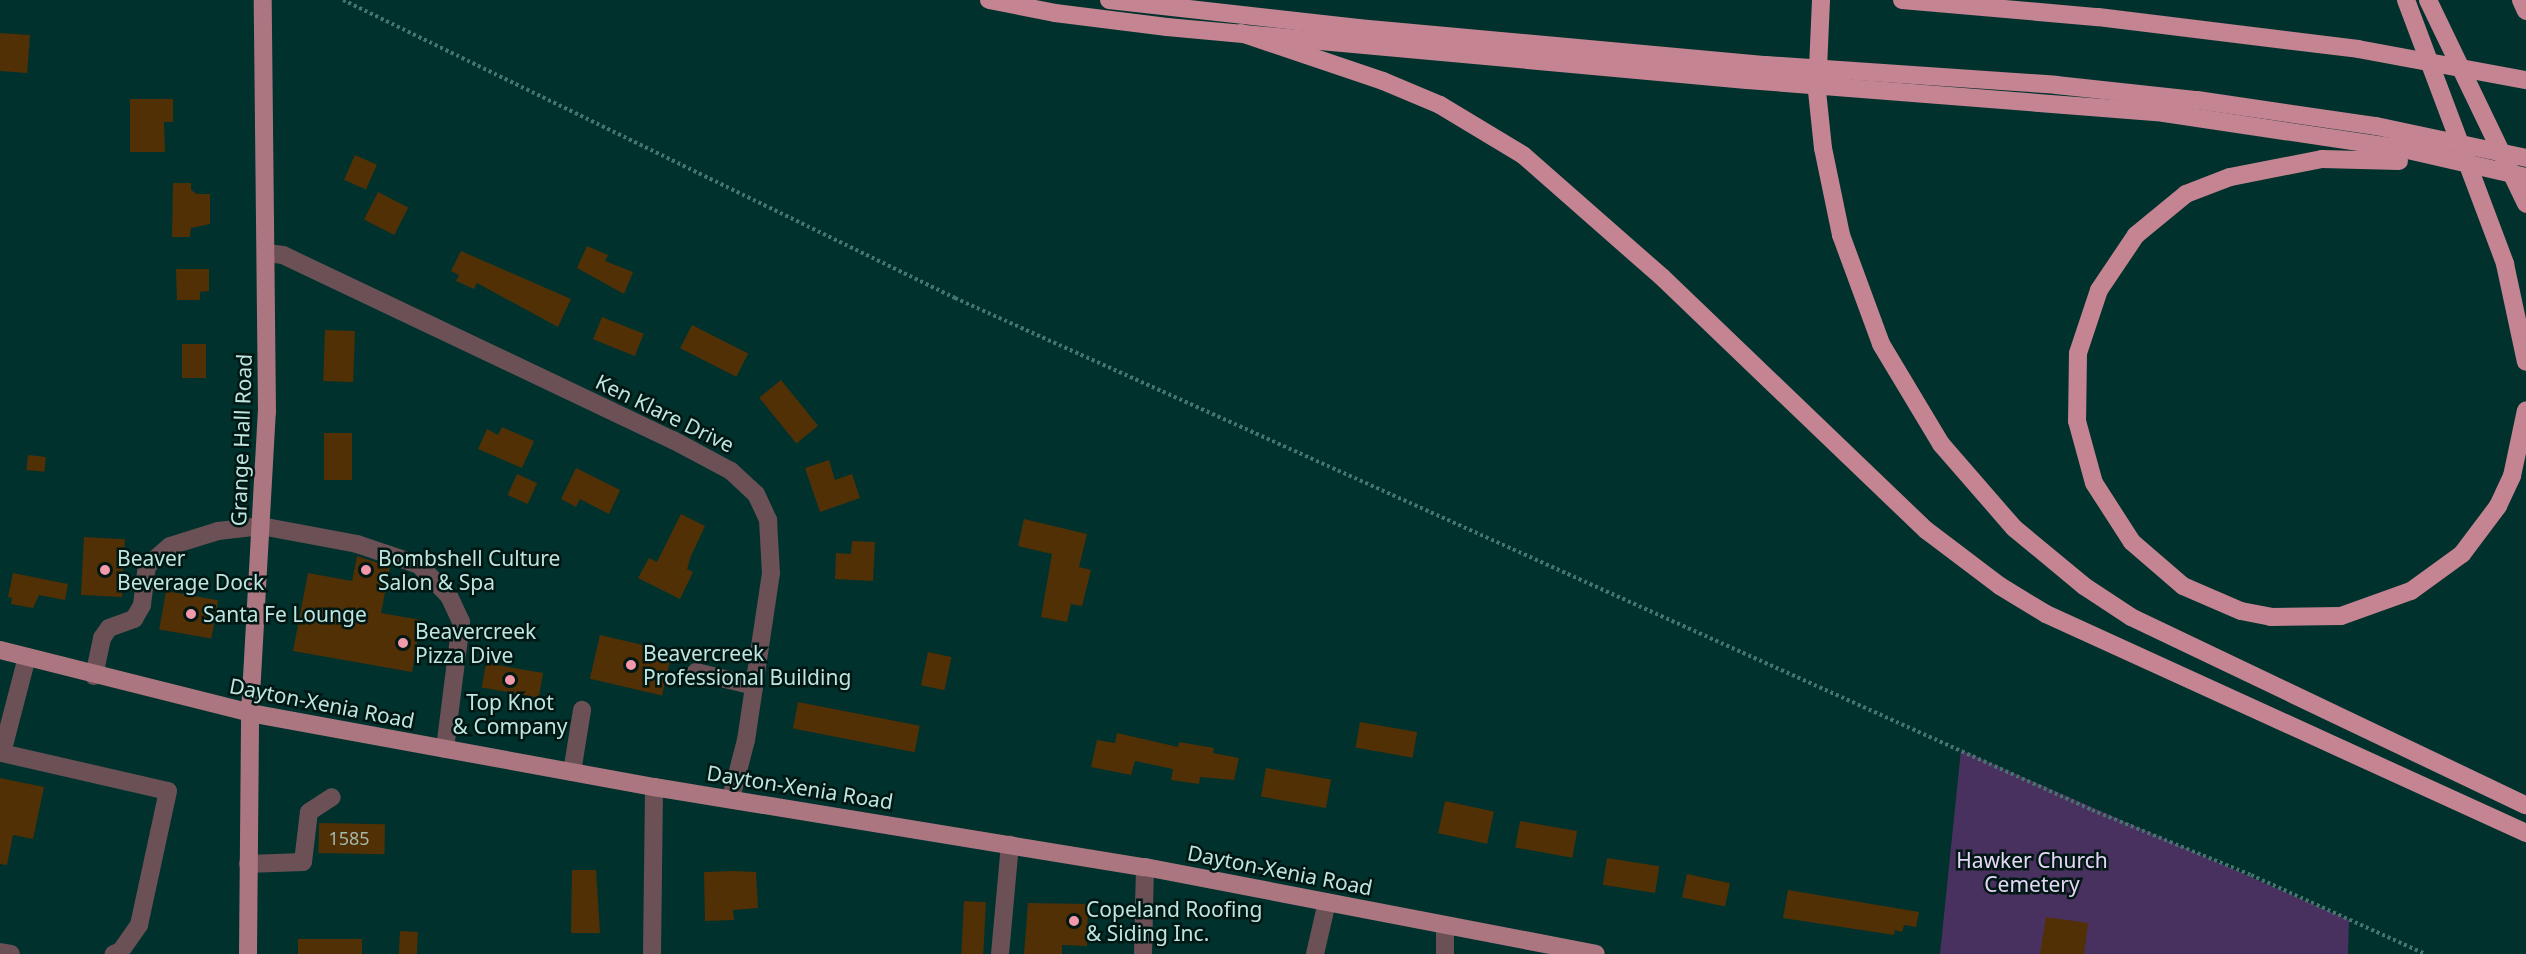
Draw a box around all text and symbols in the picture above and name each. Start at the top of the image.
street label: Grange Hall Road [225,353,257,527]
street label: Ken Klare Drive [592,369,738,457]
place label: Beaver Beverage Dock [117,545,264,595]
place label: Bombshell Culture Salon & Spa [378,545,560,595]
marker: Beaver Beverage Dock [98,563,112,577]
marker: Bombshell Culture Salon & Spa [359,563,373,577]
place label: Santa Fe Lounge [203,601,367,627]
marker: Santa Fe Lounge [184,607,198,621]
place label: Beavercreek Pizza Dive [415,618,536,668]
marker: Beavercreek Pizza Dive [396,636,410,650]
place label: Beavercreek Professional Building [643,640,851,690]
marker: Beavercreek Professional Building [624,658,638,672]
street label: Dayton-Xenia Road [227,673,417,733]
marker: Top Knot & Company [503,673,517,687]
place label: Top Knot & Company [453,689,567,739]
street label: Dayton-Xenia Road [705,760,895,814]
house number: 1585 [328,827,370,849]
street label: Dayton-Xenia Road [1185,840,1375,900]
park label: Hawker Church Cemetery [1956,847,2108,897]
place label: Copeland Roofing & Siding Inc. [1086,896,1262,946]
marker: Copeland Roofing & Siding Inc. [1067,914,1081,928]

